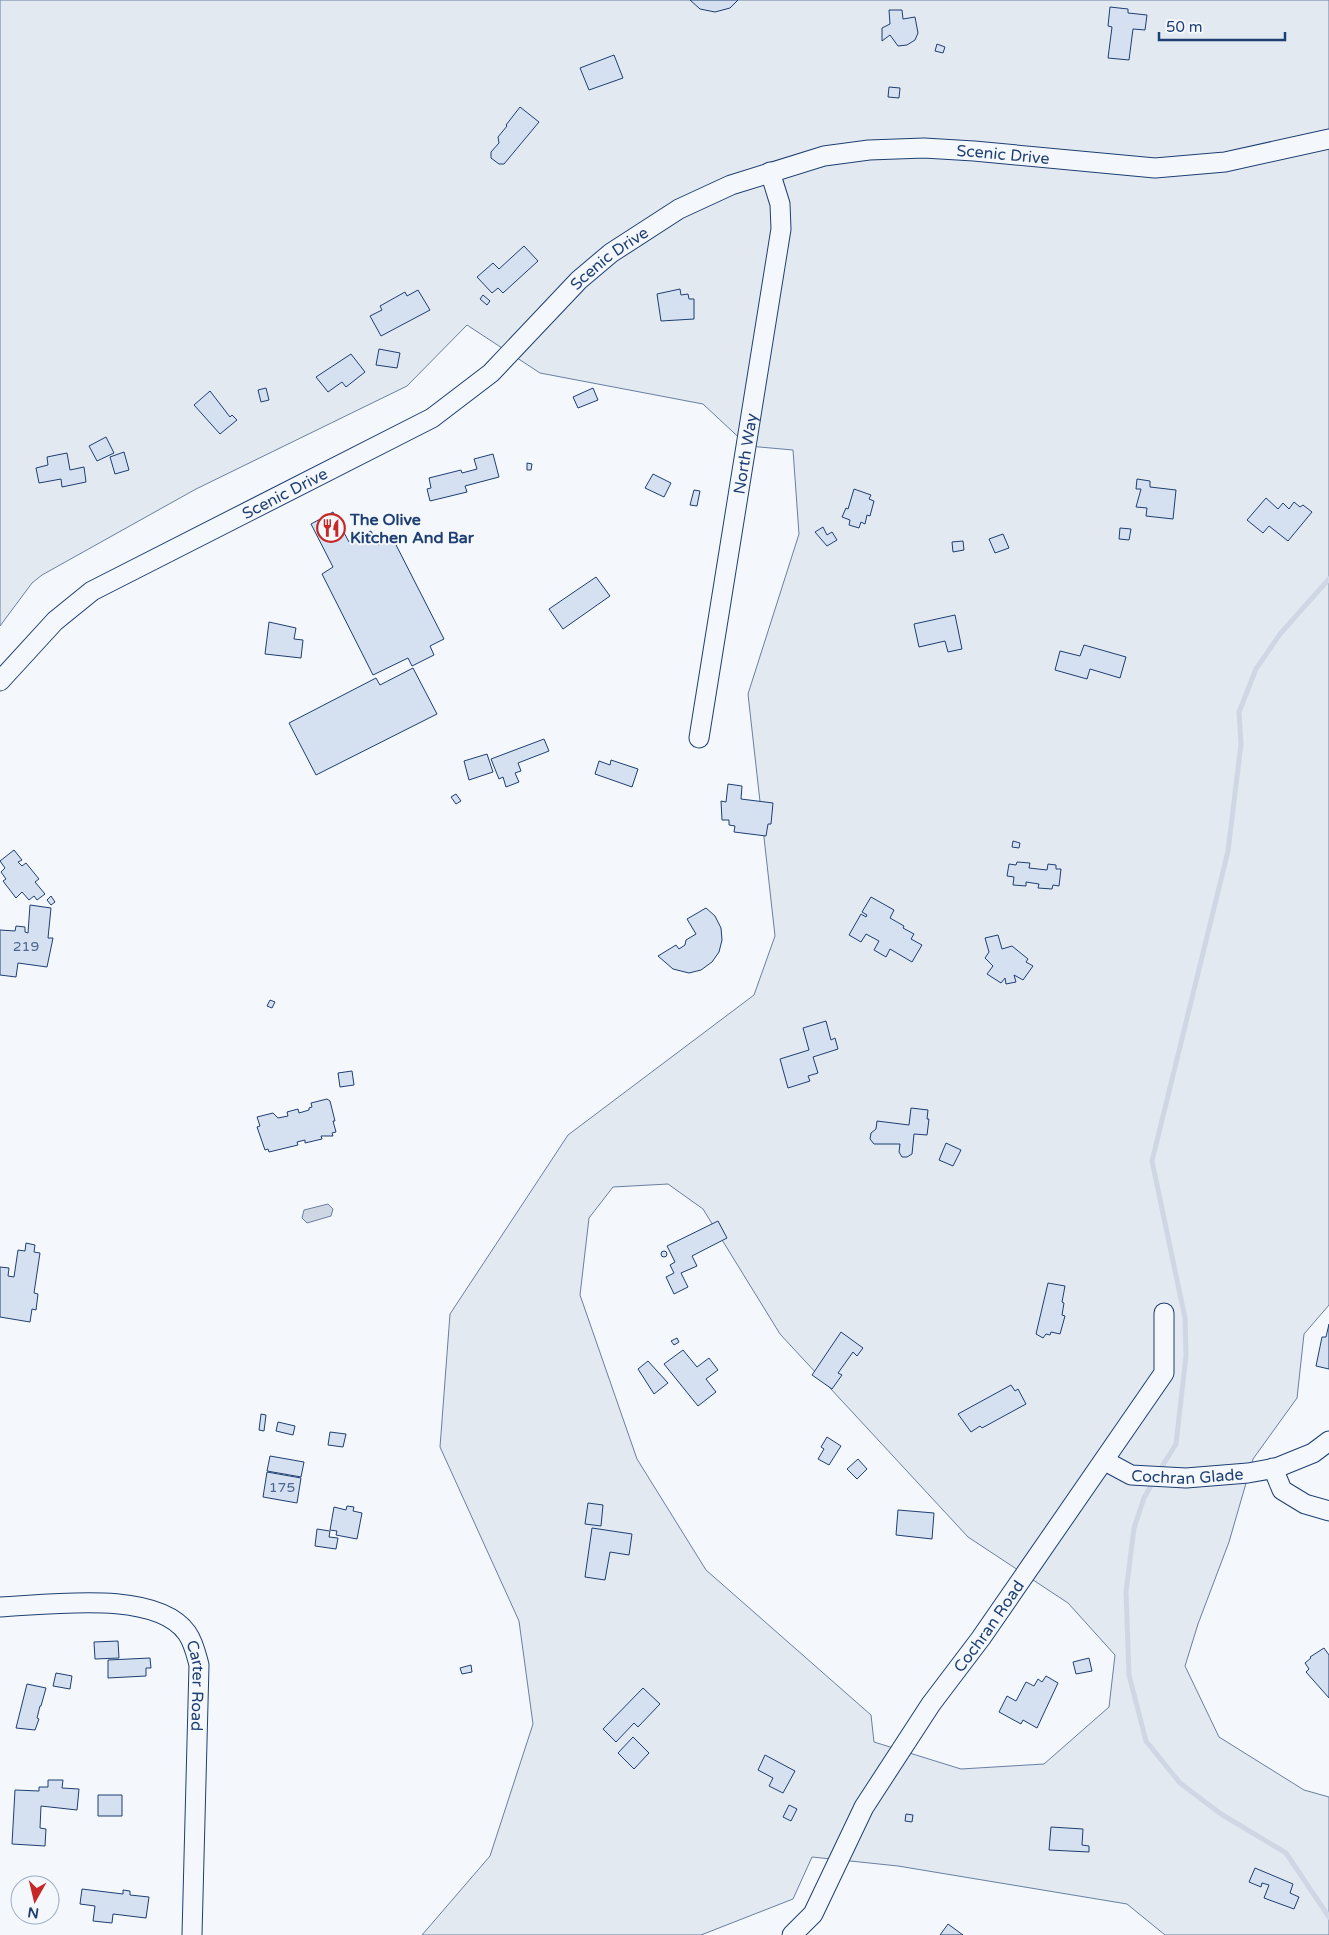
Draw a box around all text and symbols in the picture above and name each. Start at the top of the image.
scale bar [1159,10,1285,42]
text: 50 m [1166,18,1203,36]
street label: Scenic Drive [956,141,1050,169]
street label: Scenic Drive [566,223,652,294]
street label: North Way [729,412,762,496]
street label: Scenic Drive [239,464,331,524]
place label: The Olive Kitchen And Bar [349,510,475,548]
restaurant icon: The Olive Kitchen And Bar [316,513,346,543]
house number: 219 [13,938,39,955]
street label: Cochran Glade [1131,1464,1244,1489]
house number: 175 [269,1479,295,1496]
street label: Cochran Road [950,1577,1029,1677]
street label: Carter Road [181,1637,208,1732]
north arrow [10,1875,60,1925]
text: N [27,1903,40,1922]

